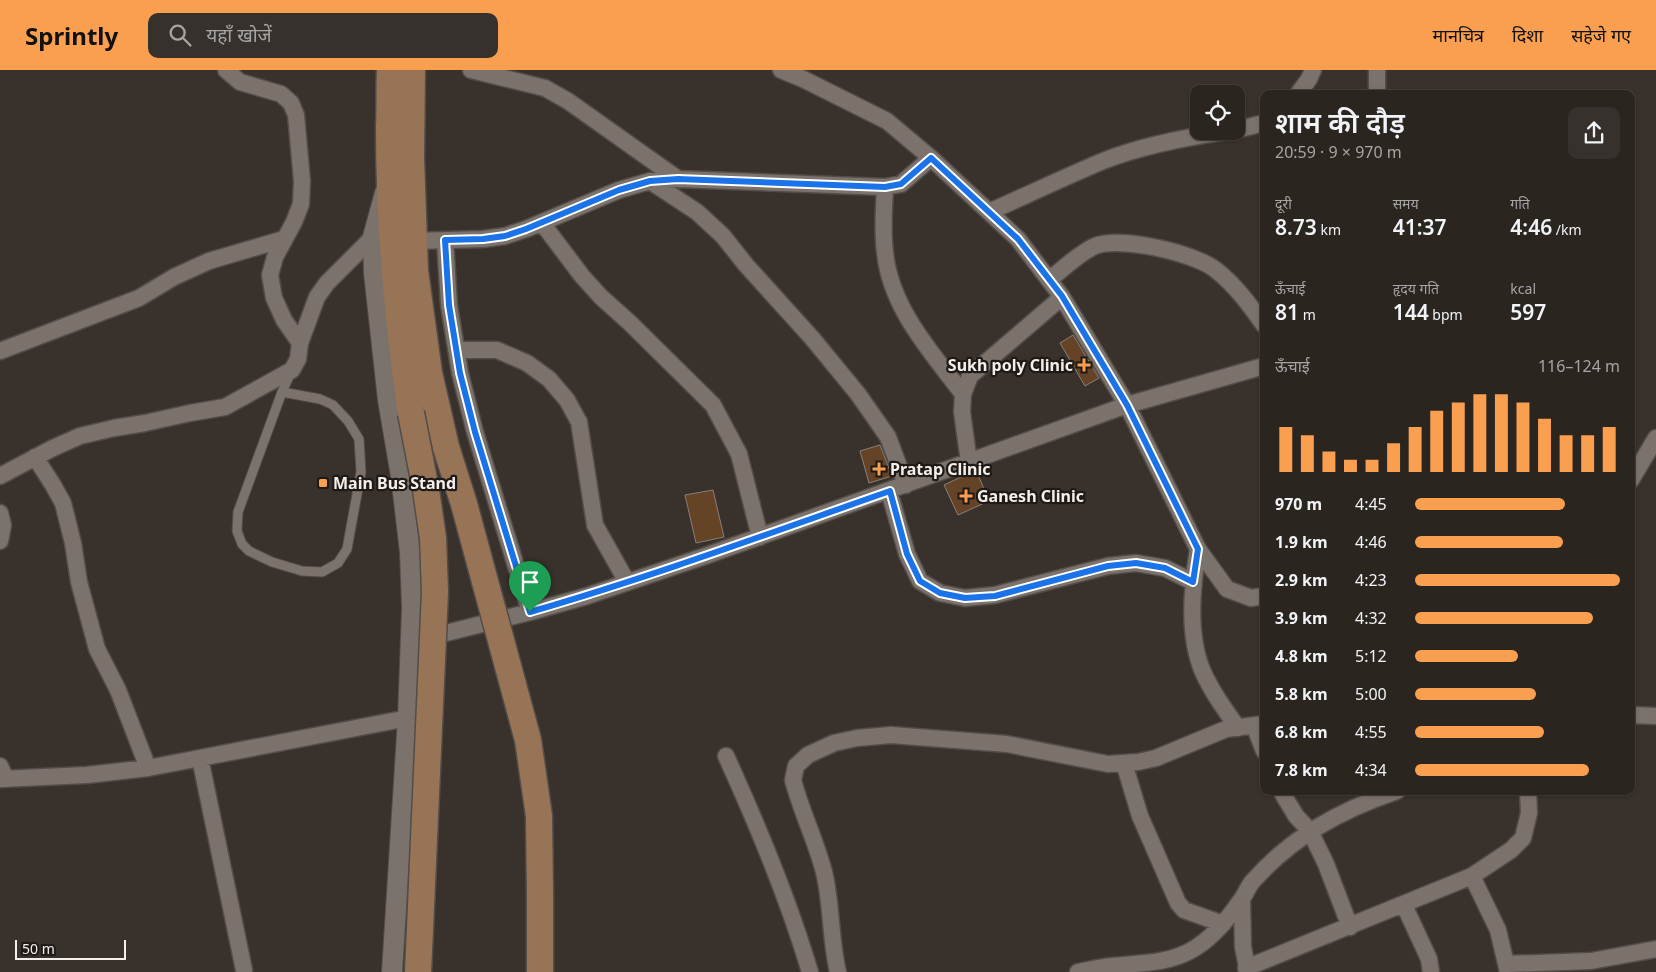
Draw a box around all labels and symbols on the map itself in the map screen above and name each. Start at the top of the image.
place label: Sukh poly Clinic [948,354,1073,376]
marker: Sukh poly Clinic [1077,358,1091,372]
place label: Pratap Clinic [890,458,990,480]
marker: Pratap Clinic [872,462,886,476]
place label: Main Bus Stand [333,472,456,494]
marker: Main Bus Stand [317,477,329,489]
place label: Ganesh Clinic [977,485,1084,507]
marker: Ganesh Clinic [959,489,973,503]
pin [509,561,551,612]
scale bar [15,937,126,960]

